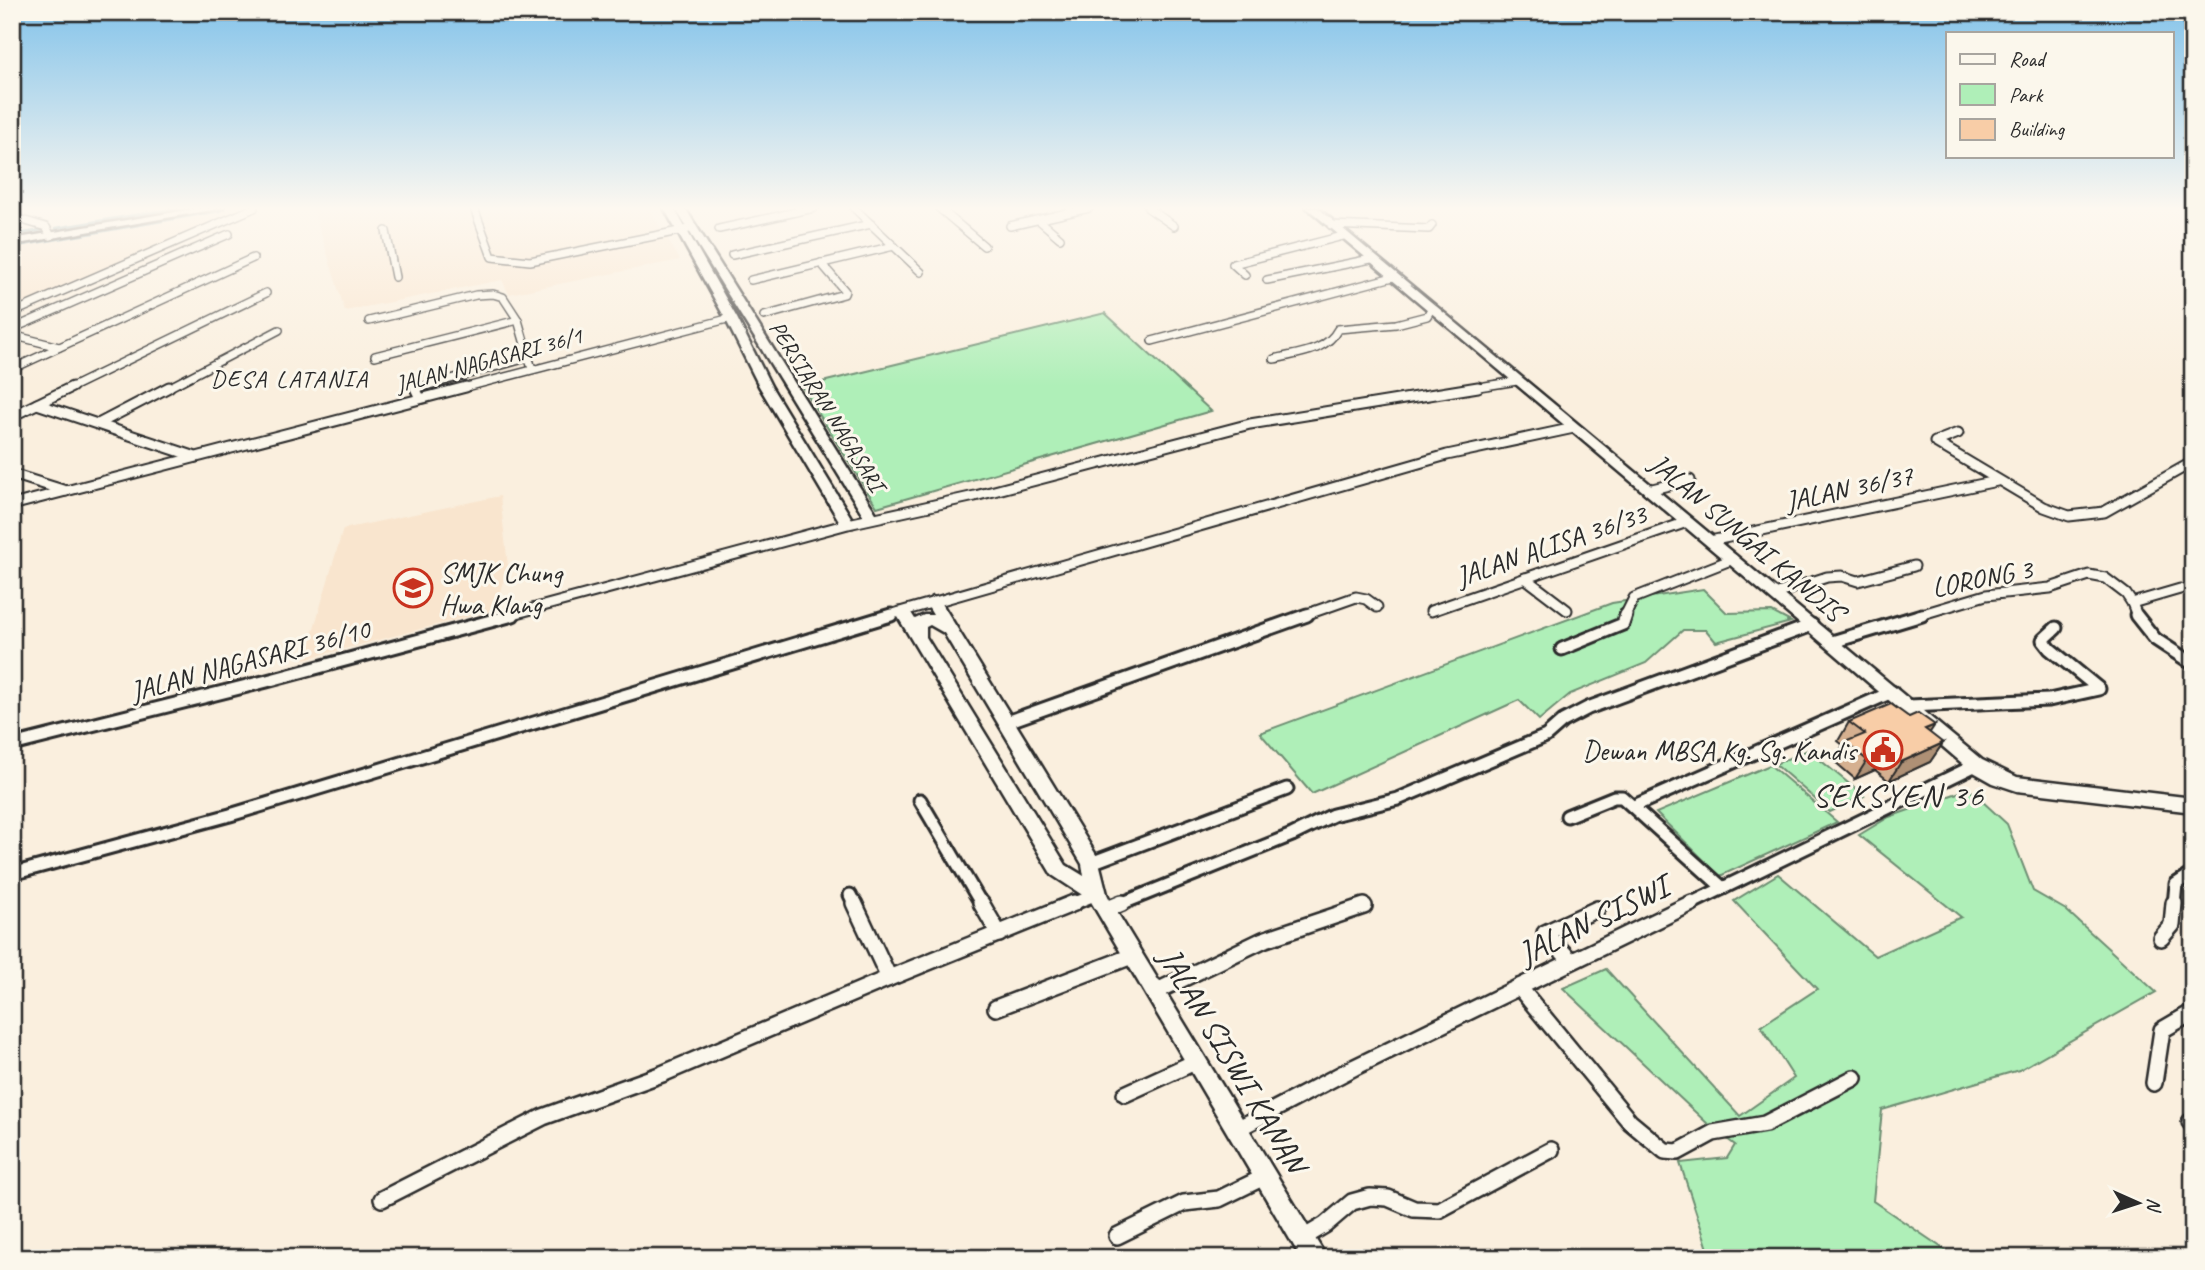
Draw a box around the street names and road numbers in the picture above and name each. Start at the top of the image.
street label: PERSIARAN NAGASARI [763,315,894,501]
street label: JALAN NAGASARI 36/1 [392,321,587,399]
street label: JALAN SUNGAI KANDIS [1641,444,1855,632]
street label: JALAN 36/37 [1780,457,1917,519]
street label: JALAN ALISA 36/33 [1449,495,1653,595]
street label: LORONG 3 [1929,551,2038,605]
street label: JALAN NAGASARI 36/10 [125,611,376,709]
street label: JALAN SISWI [1509,863,1681,975]
street label: JALAN SISWI KANAN [1148,938,1319,1184]

